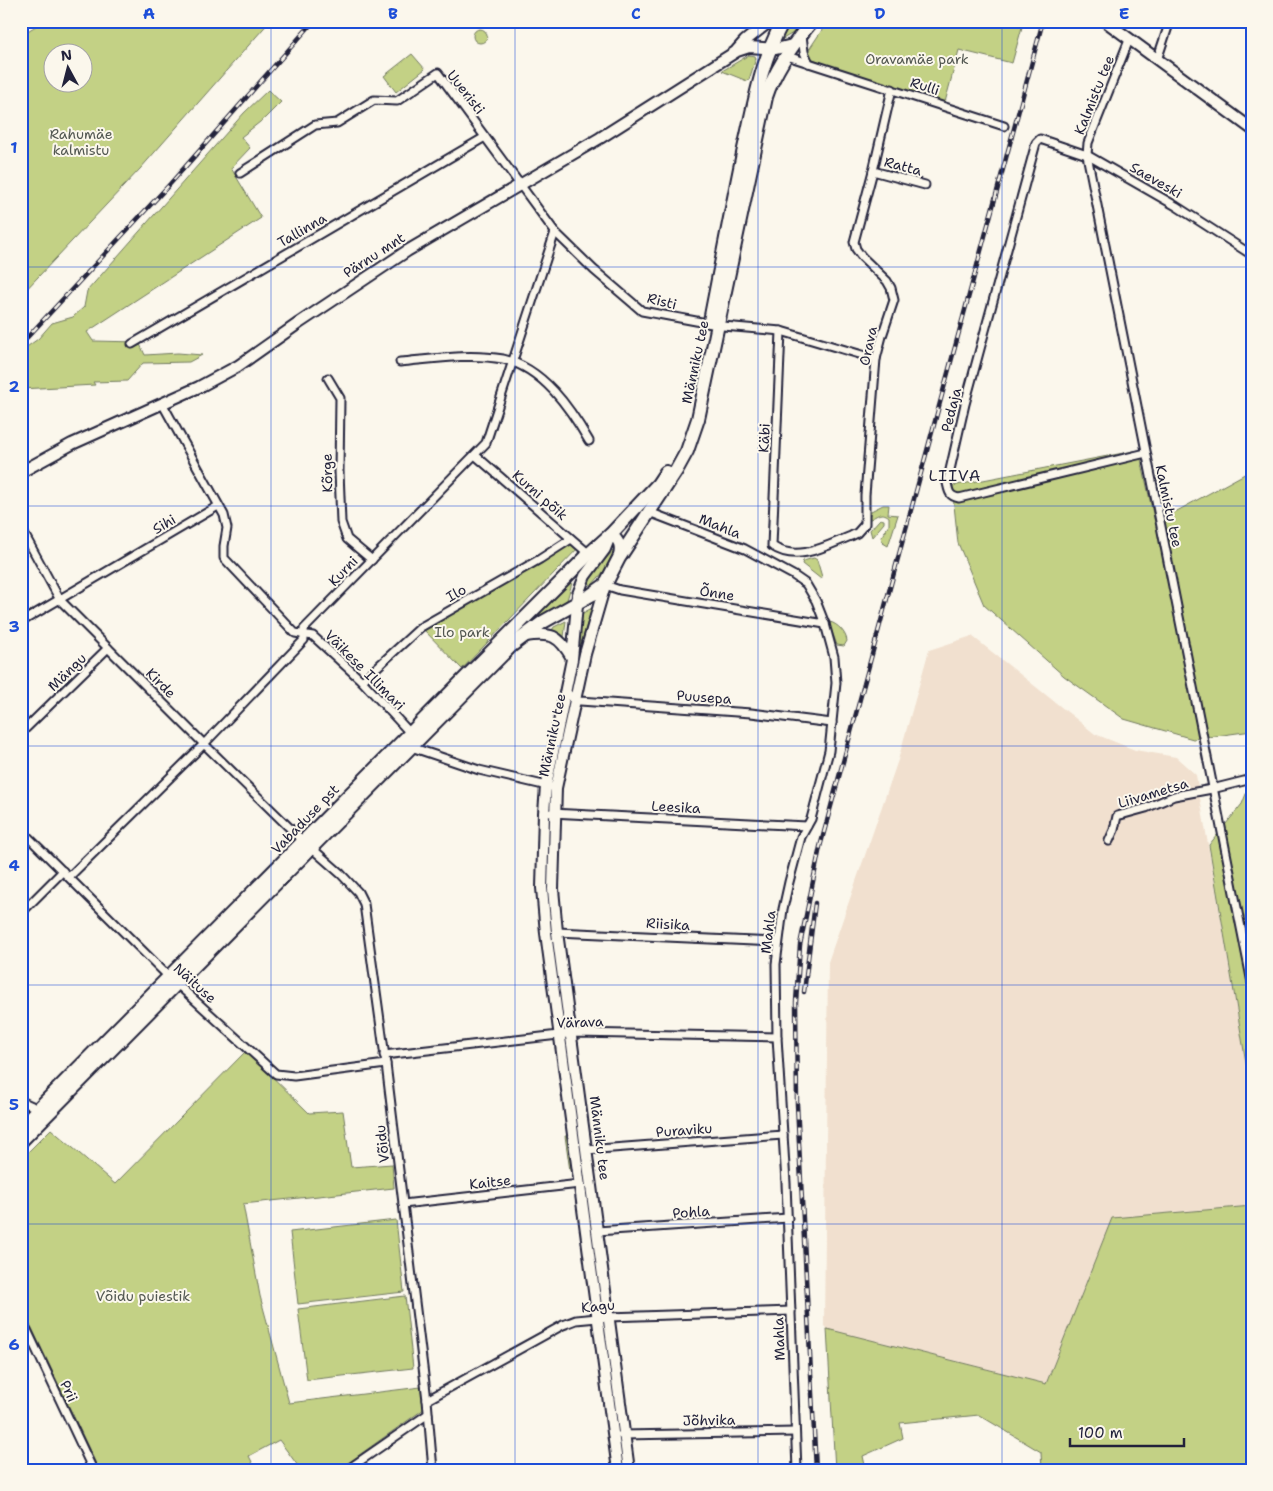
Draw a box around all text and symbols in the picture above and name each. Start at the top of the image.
text: A [143,3,155,24]
text: B [388,3,398,24]
text: C [631,3,641,24]
text: D [874,3,886,24]
text: E [1119,3,1129,24]
north arrow [42,42,92,92]
text: N [60,45,73,65]
park label: Oravamäe park [865,50,969,68]
street label: Kalmistu tee [1070,53,1118,137]
street label: Uueristi [443,66,489,118]
street label: Rulli [908,73,942,99]
park label: Rahumäe kalmistu [49,125,113,159]
text: 1 [10,137,18,158]
street label: Ratta [882,152,924,180]
street label: Saeveski [1127,158,1185,202]
street label: Tallinna [274,209,330,251]
street label: Pärnu mnt [340,228,408,282]
street label: Risti [645,289,679,313]
street label: Männiku tee [677,319,713,405]
street label: Orava [855,324,881,367]
text: 2 [8,376,20,397]
street label: Pedaja [937,386,965,434]
street label: Käbi [754,423,774,453]
street label: Kõrge [318,453,336,493]
street label: Kalmistu tee [1151,463,1187,549]
district label: LIIVA [929,465,981,486]
street label: Kurni põik [509,466,571,524]
street label: Mahla [696,509,744,543]
street label: Sihi [149,510,179,538]
street label: Kurni [324,552,362,590]
street label: Ilo [443,580,469,606]
street label: Õnne [698,580,736,605]
text: 3 [8,616,20,637]
park label: Ilo park [434,623,490,641]
street label: Väikese Illimari [321,626,409,714]
street label: Mängu [44,649,90,695]
street label: Kirde [142,664,180,702]
street label: Puusepa [676,686,732,708]
street label: Männiku tee [534,692,570,778]
street label: Liivametsa [1116,774,1190,812]
street label: Vabaduse pst [267,780,343,858]
street label: Leesika [651,797,702,817]
text: 4 [8,855,20,876]
street label: Mahla [756,909,780,955]
street label: Riisika [646,914,691,934]
street label: Näituse [170,959,220,1007]
street label: Värava [556,1012,604,1032]
text: 5 [9,1094,19,1115]
street label: Männiku tee [586,1095,614,1181]
street label: Puraviku [655,1119,713,1141]
street label: Võidu [371,1124,393,1164]
street label: Kaitse [468,1171,512,1193]
street label: Pohla [672,1202,711,1222]
park label: Võidu puiestik [96,1287,190,1305]
street label: Kagu [580,1296,616,1316]
street label: Mahla [769,1317,789,1361]
text: 6 [8,1334,20,1355]
street label: Prii [56,1377,82,1405]
street label: Jõhvika [682,1411,736,1429]
scale bar [1070,1416,1184,1448]
text: 100 m [1078,1423,1123,1443]

